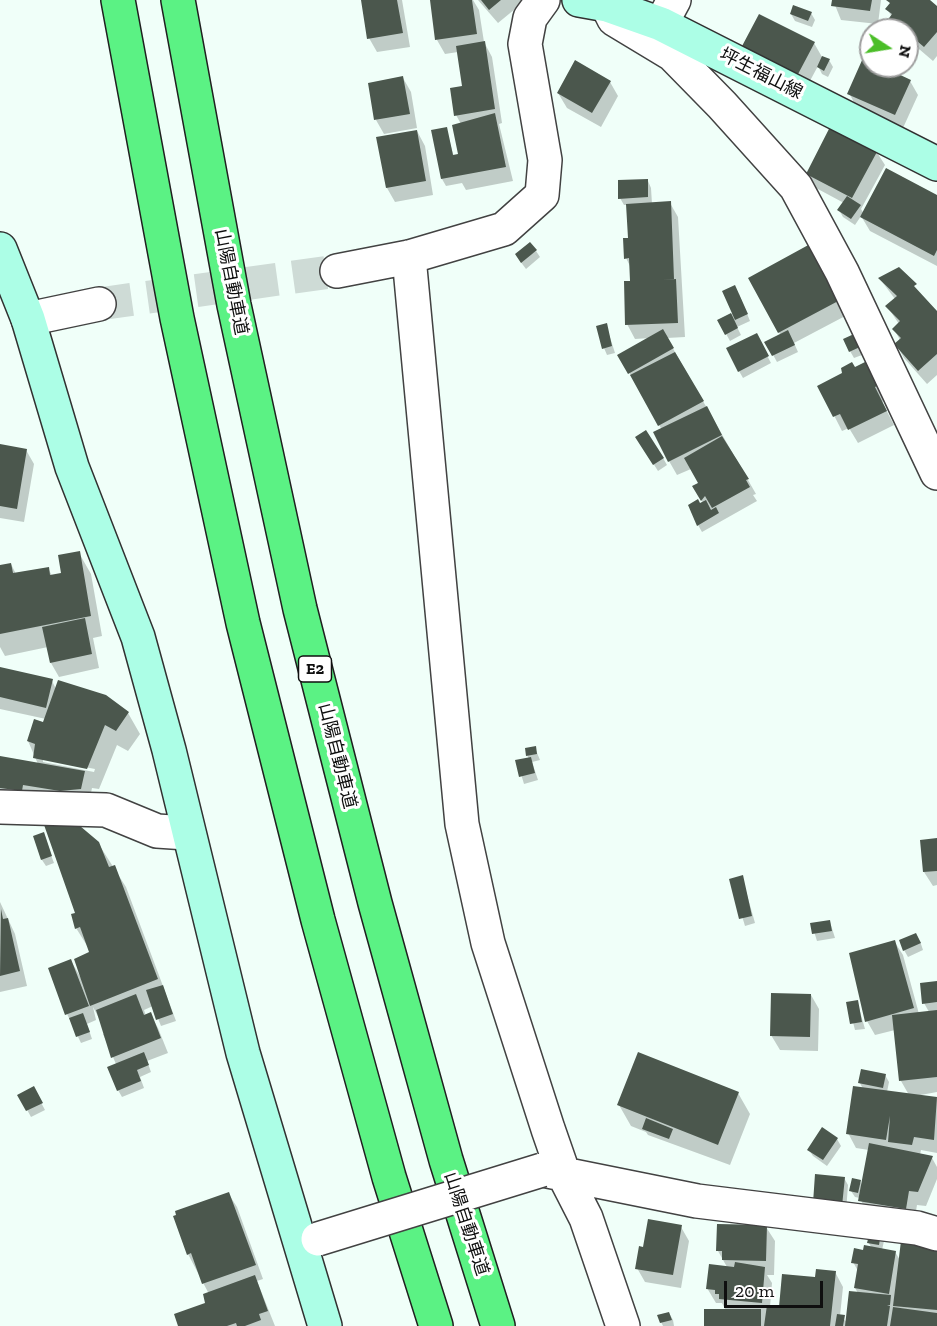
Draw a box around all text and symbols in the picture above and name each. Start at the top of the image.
north arrow [859,18,919,78]
text: N [895,43,916,59]
street label: 坪生福山線 [716,44,806,104]
street label: 山陽自動車道 [210,227,252,337]
road number: E2 [298,656,332,682]
street label: 山陽自動車道 [313,701,361,811]
street label: 山陽自動車道 [439,1169,493,1279]
scale bar [727,1269,826,1307]
text: 20 m [735,1280,774,1302]

